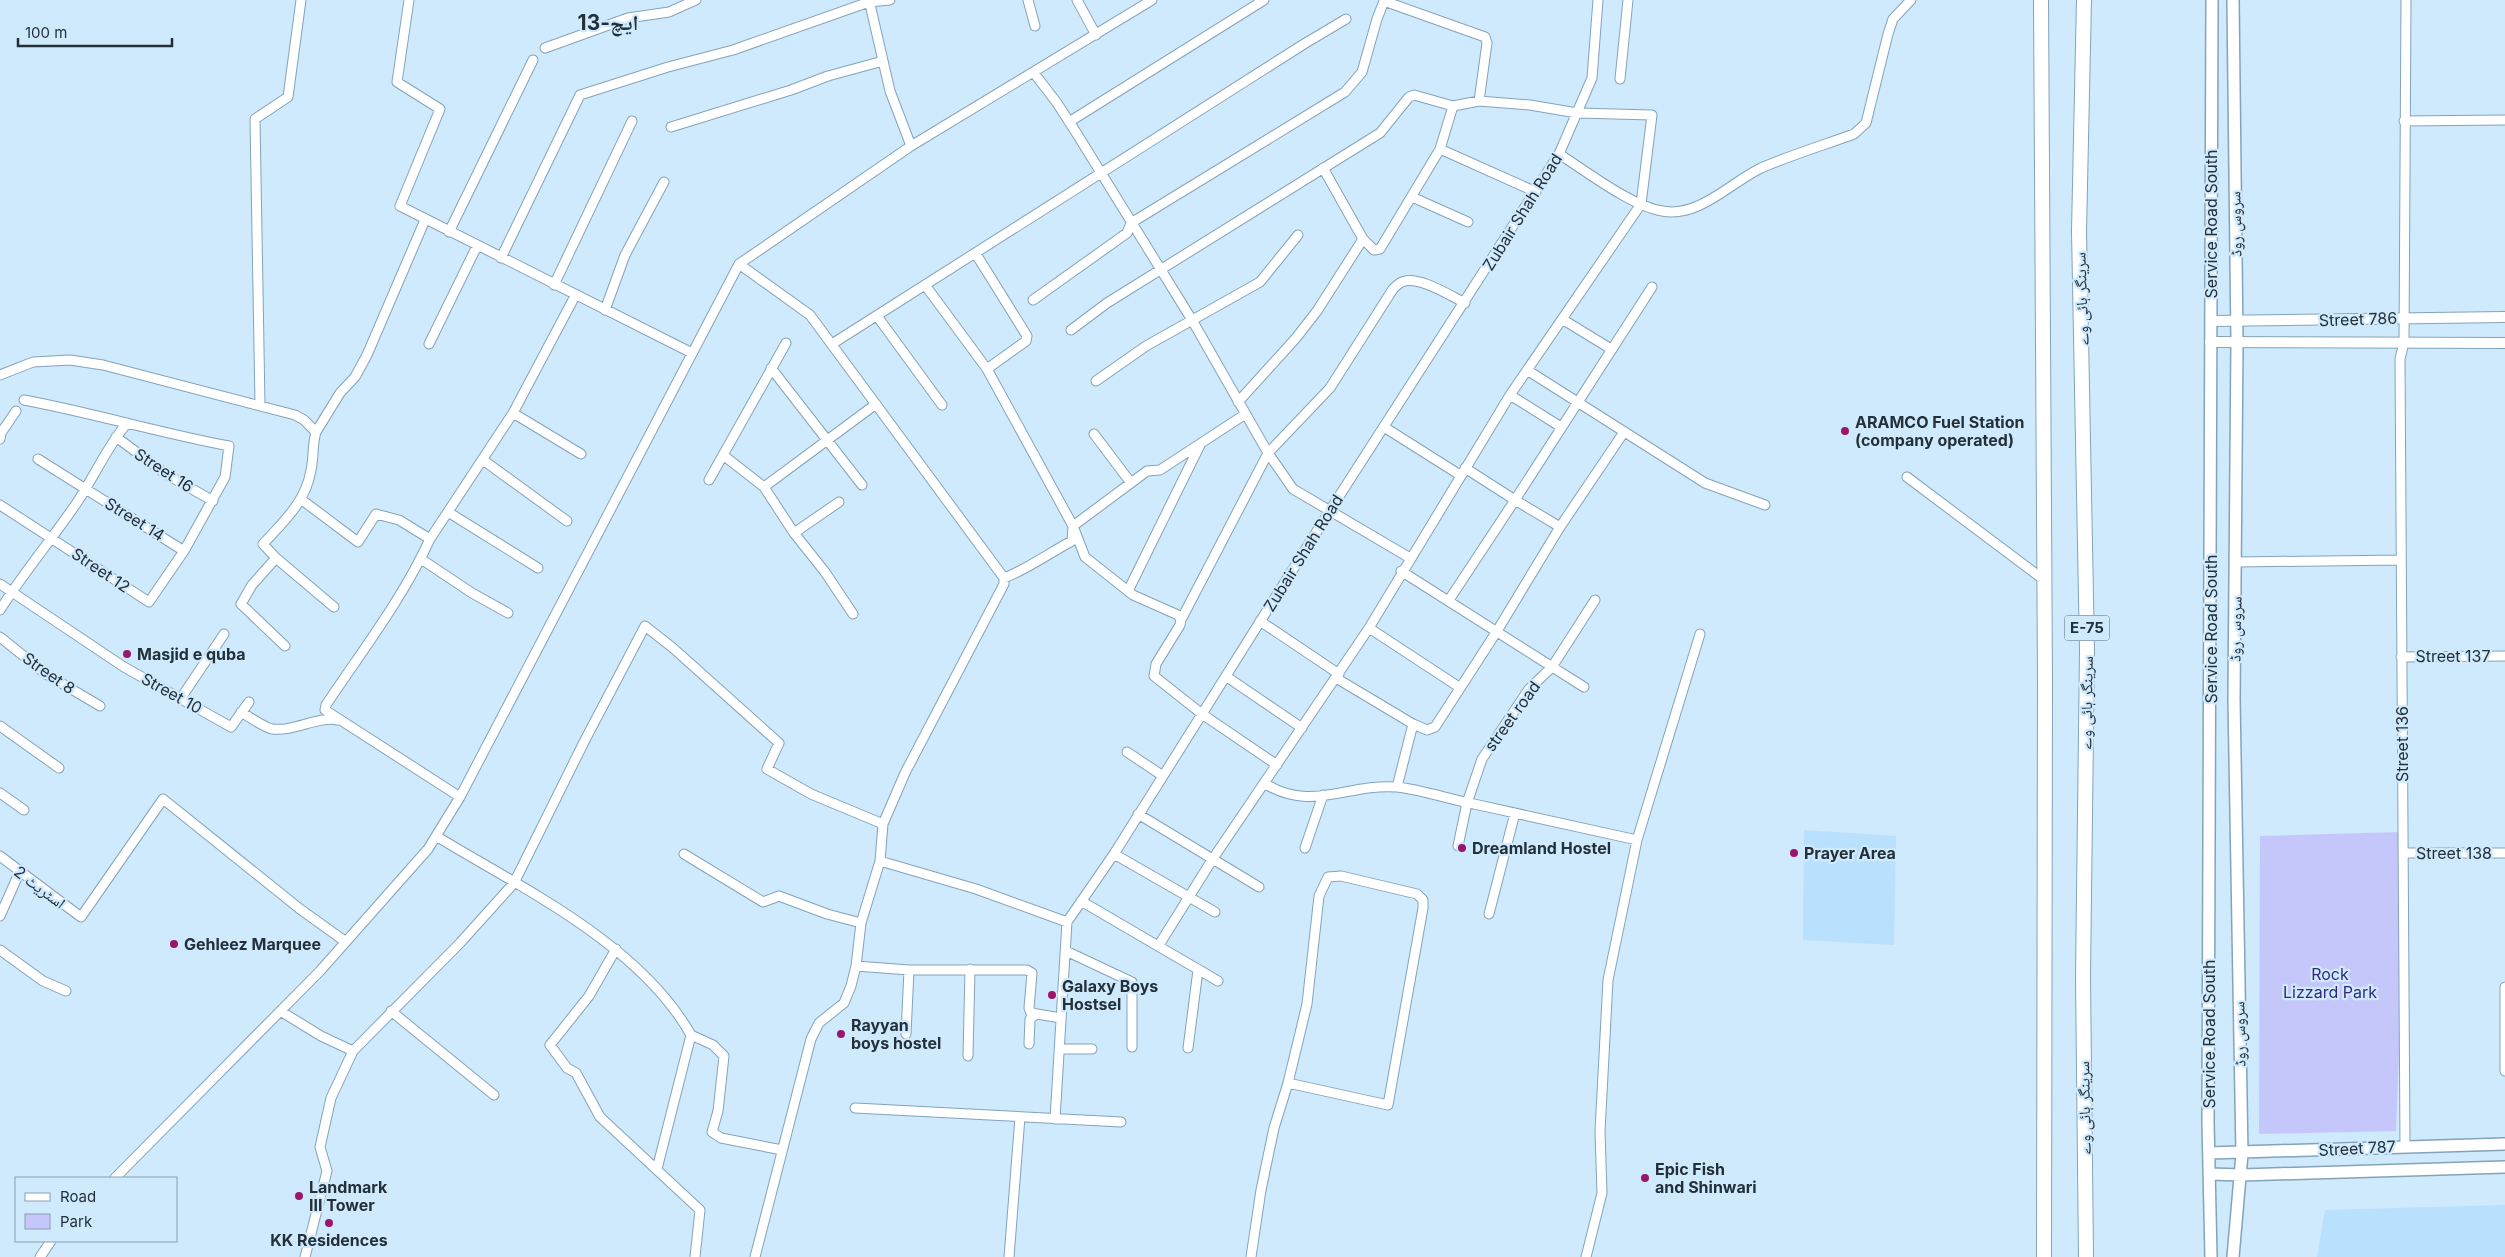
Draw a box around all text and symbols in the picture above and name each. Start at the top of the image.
district label: ایچ-13 [578,10,638,37]
scale bar [18,15,171,47]
text: 100 m [25,23,67,42]
street label: Zubair Shah Road [1478,150,1566,274]
street label: Service Road South [2201,150,2221,298]
street label: سروس روڈ [2224,191,2247,257]
street label: سرینگر ہائی وے [2069,252,2094,346]
street label: Street 786 [2319,308,2397,330]
place label: ARAMCO Fuel Station (company operated) [1855,412,2024,450]
marker: ARAMCO Fuel Station (company operated) [1839,425,1851,437]
street label: Street 16 [131,444,197,496]
street label: Zubair Shah Road [1259,491,1347,615]
street label: Street 14 [102,493,168,545]
street label: Street 12 [68,543,134,597]
street label: Service Road South [2201,555,2221,703]
street label: سروس روڈ [2224,596,2247,662]
road number: E-75 [2064,616,2110,640]
place label: Masjid e quba [137,644,246,664]
street label: Street 137 [2415,646,2491,666]
street label: Street 8 [19,648,79,698]
marker: Masjid e quba [121,648,133,660]
street label: سرینگر ہائی وے [2075,656,2098,750]
street label: Street 10 [138,668,206,718]
street label: street road [1480,677,1544,755]
street label: Street 136 [2392,706,2412,782]
place label: Dreamland Hostel [1472,838,1611,858]
marker: Dreamland Hostel [1456,842,1468,854]
place label: Prayer Area [1804,843,1896,863]
street label: Street 138 [2416,843,2492,863]
marker: Prayer Area [1788,847,1800,859]
street label: اسٹریٹ 2 [10,861,70,913]
place label: Gehleez Marquee [184,934,321,954]
marker: Gehleez Marquee [168,938,180,950]
street label: Service Road South [2199,960,2219,1108]
park label: Rock Lizzard Park [2283,964,2377,1002]
place label: Galaxy Boys Hostsel [1062,976,1158,1014]
marker: Galaxy Boys Hostsel [1046,989,1058,1001]
street label: سروس روڈ [2228,1001,2251,1067]
place label: Rayyan boys hostel [851,1015,941,1053]
marker: Rayyan boys hostel [835,1028,847,1040]
street label: سرینگر ہائی وے [2073,1061,2096,1155]
street label: Street 787 [2318,1136,2396,1160]
place label: Epic Fish and Shinwari [1655,1159,1757,1197]
marker: Epic Fish and Shinwari [1639,1172,1651,1184]
legend [15,1177,178,1242]
place label: Landmark III Tower [309,1177,388,1215]
text: Road [60,1187,96,1206]
marker: Landmark III Tower [293,1190,305,1202]
text: Park [60,1212,93,1231]
marker: KK Residences [323,1217,335,1229]
place label: KK Residences [270,1230,388,1250]

